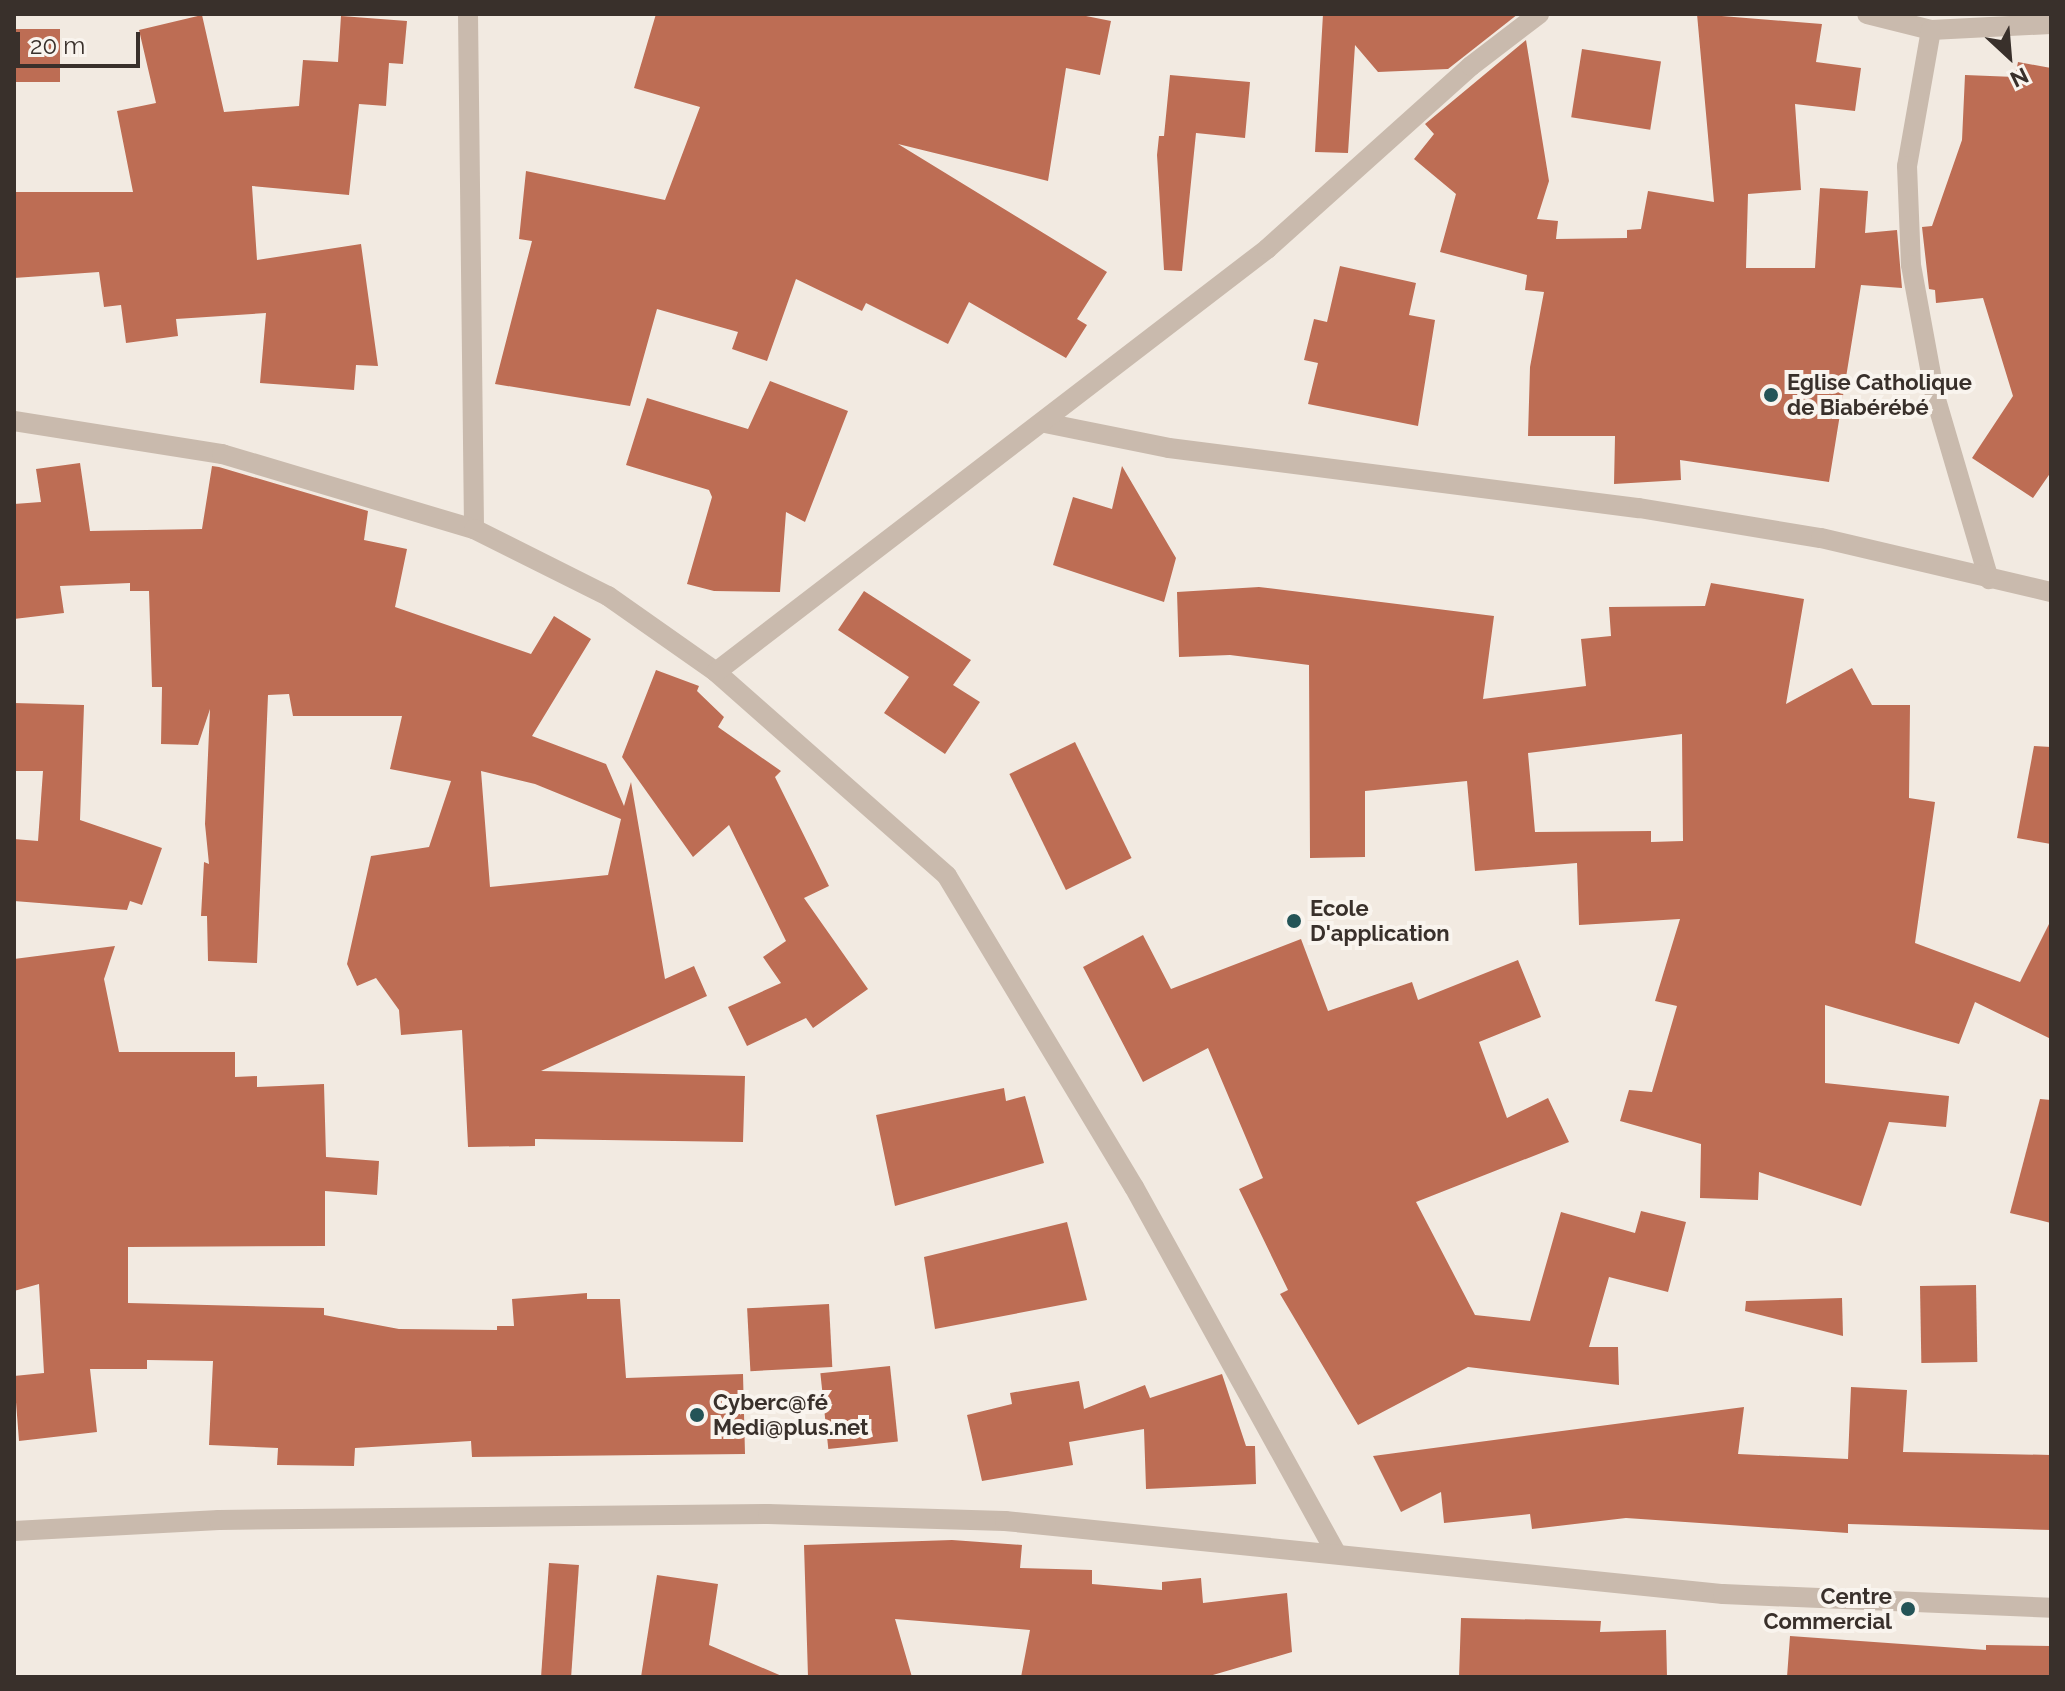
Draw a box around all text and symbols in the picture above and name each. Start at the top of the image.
scale bar [20,16,144,66]
north arrow [1969,16,2049,96]
text: 20 m [30,31,85,60]
text: N [2006,62,2033,93]
place label: Eglise Catholique de Biabérébé [1787,369,1972,420]
marker: Eglise Catholique de Biabérébé [1762,386,1780,404]
place label: Ecole D'application [1310,895,1450,946]
marker: Ecole D'application [1285,912,1303,930]
place label: Cyberc@fé Medi@plus.net [713,1389,869,1440]
marker: Cyberc@fé Medi@plus.net [688,1406,706,1424]
place label: Centre Commercial [1763,1583,1892,1634]
marker: Centre Commercial [1899,1600,1917,1618]

